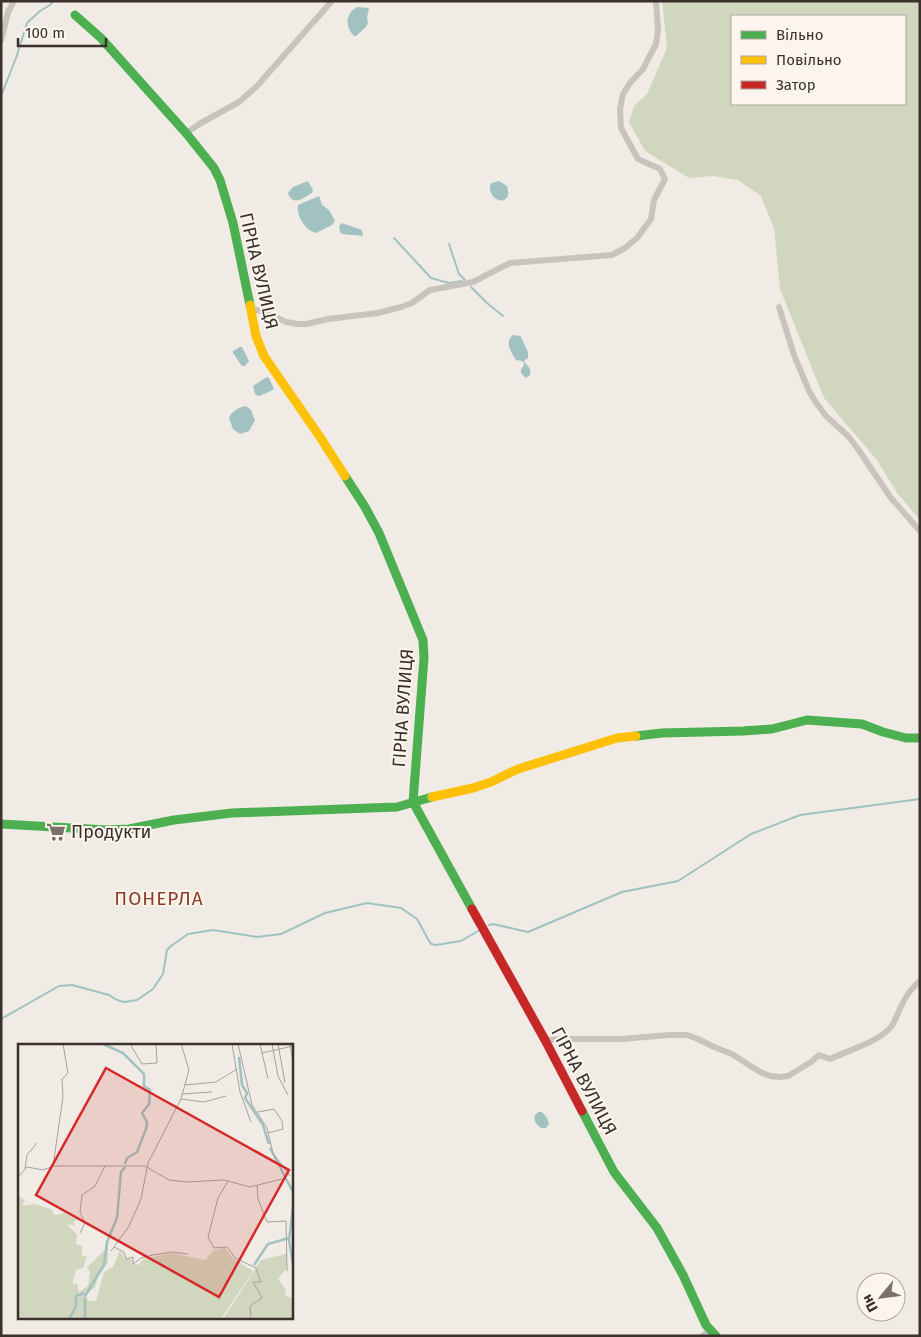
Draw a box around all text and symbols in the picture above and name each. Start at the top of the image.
scale bar [18,15,105,47]
legend [731,15,906,105]
text: 100 m [25,24,65,42]
text: Вільно [776,26,823,44]
text: Повільно [776,51,842,69]
text: Затор [776,76,816,94]
street label: ГІРНА ВУЛИЦЯ [235,211,283,331]
street label: ГІРНА ВУЛИЦЯ [388,648,418,768]
supermarket icon: Продукти [45,821,67,843]
place label: Продукти [71,821,151,843]
district label: ПОНЕРЛА [114,887,204,910]
street label: ГІРНА ВУЛИЦЯ [546,1023,622,1139]
inset map [18,1044,292,1320]
north arrow [856,1272,906,1322]
text: Пн [858,1291,882,1315]

